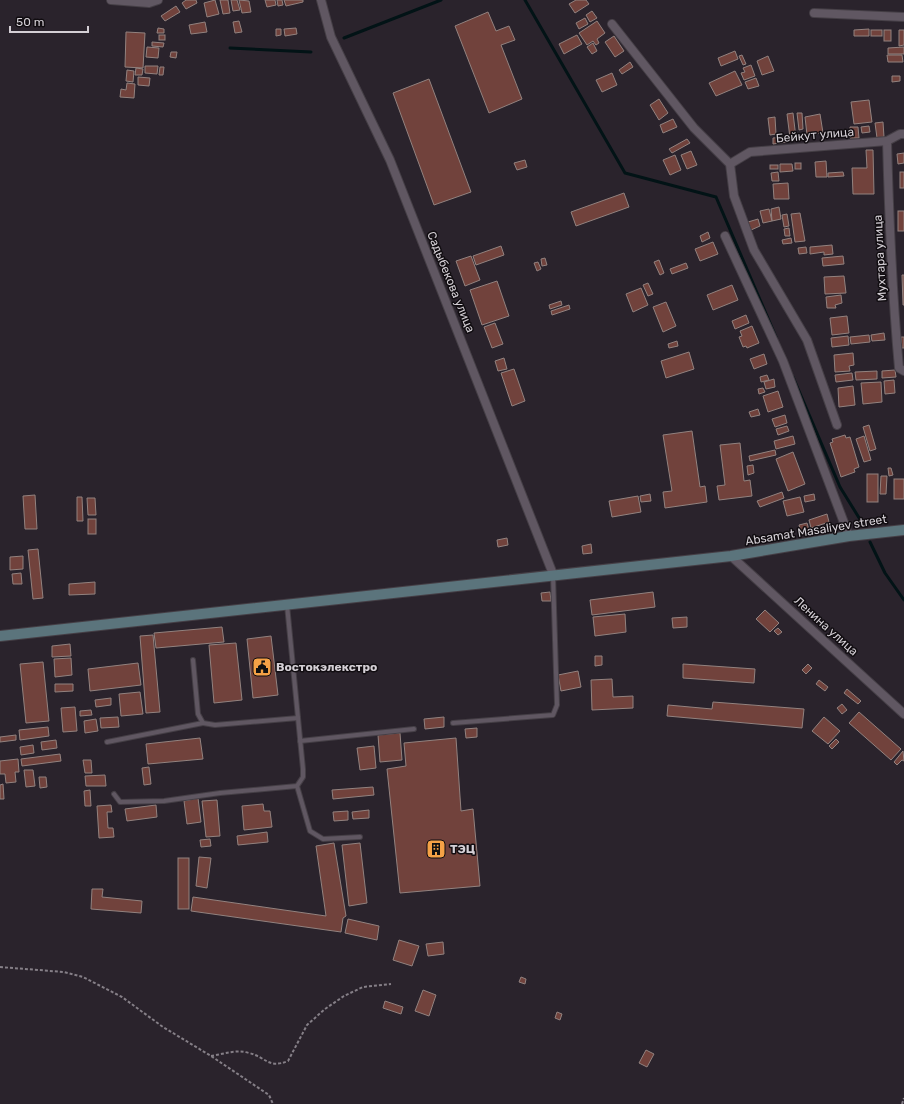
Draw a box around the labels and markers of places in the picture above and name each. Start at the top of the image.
public building icon: Востокэлекстро [251,656,273,678]
place label: Востокэлекстро [276,660,377,674]
building icon: ТЭЦ [425,838,447,860]
place label: ТЭЦ [450,842,475,856]

